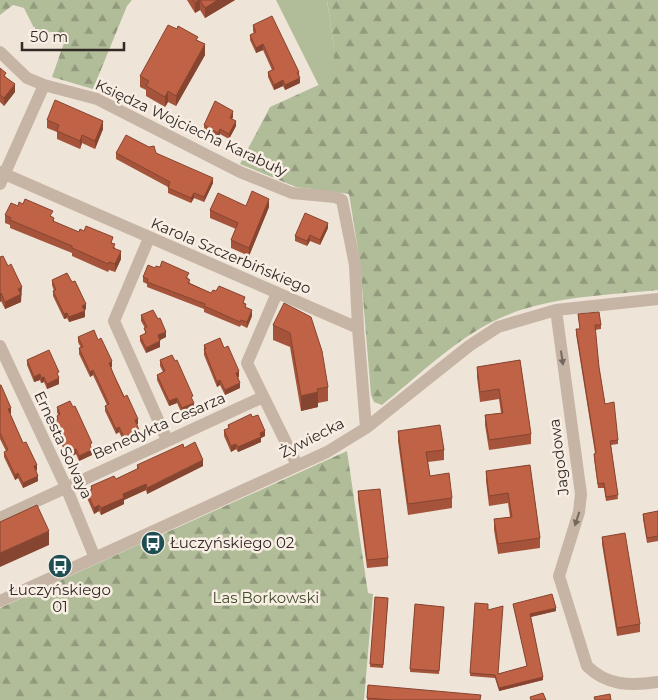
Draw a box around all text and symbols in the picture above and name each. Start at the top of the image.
scale bar [22,20,125,52]
text: 50 m [30,27,68,46]
street label: Księdza Wojciecha Karabuły [92,75,291,181]
street label: Karola Szczerbińskiego [148,213,314,298]
one-way arrow [559,350,567,366]
street label: Ernesta Solvaya [30,388,97,502]
street label: Benedykta Cesarza [89,388,228,463]
street label: Żywiecka [276,413,347,462]
street label: Jagodowa [544,418,573,497]
one-way arrow [573,511,580,526]
bus stop icon: Łuczyńskiego 02 [140,530,166,556]
place label: Łuczyńskiego 02 [170,533,294,552]
bus stop icon: Łuczyńskiego 01 [47,553,73,579]
place label: Łuczyńskiego 01 [9,580,111,616]
park label: Las Borkowski [213,588,319,607]

